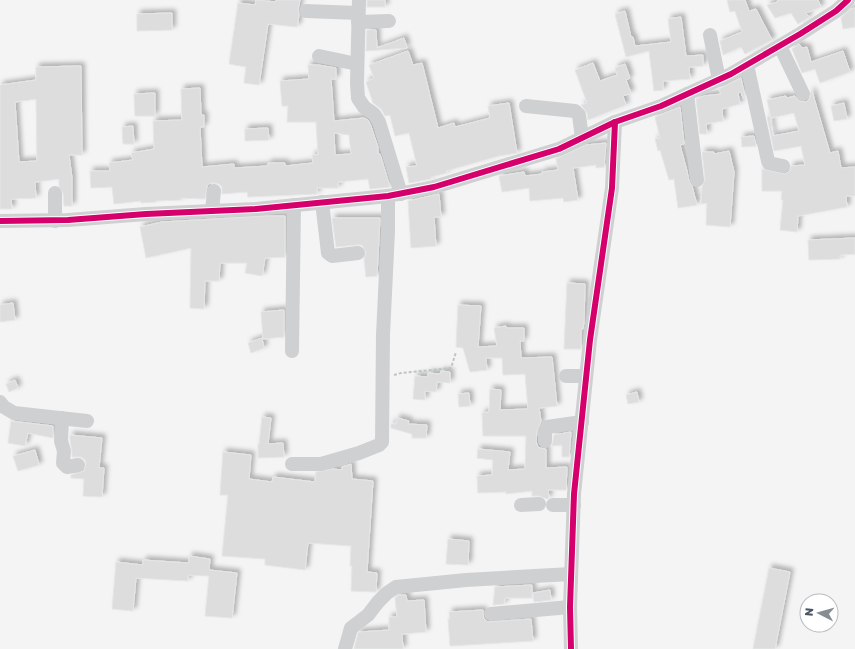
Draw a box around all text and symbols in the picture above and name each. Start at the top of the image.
north arrow [799,593,839,633]
text: N [802,607,815,617]

